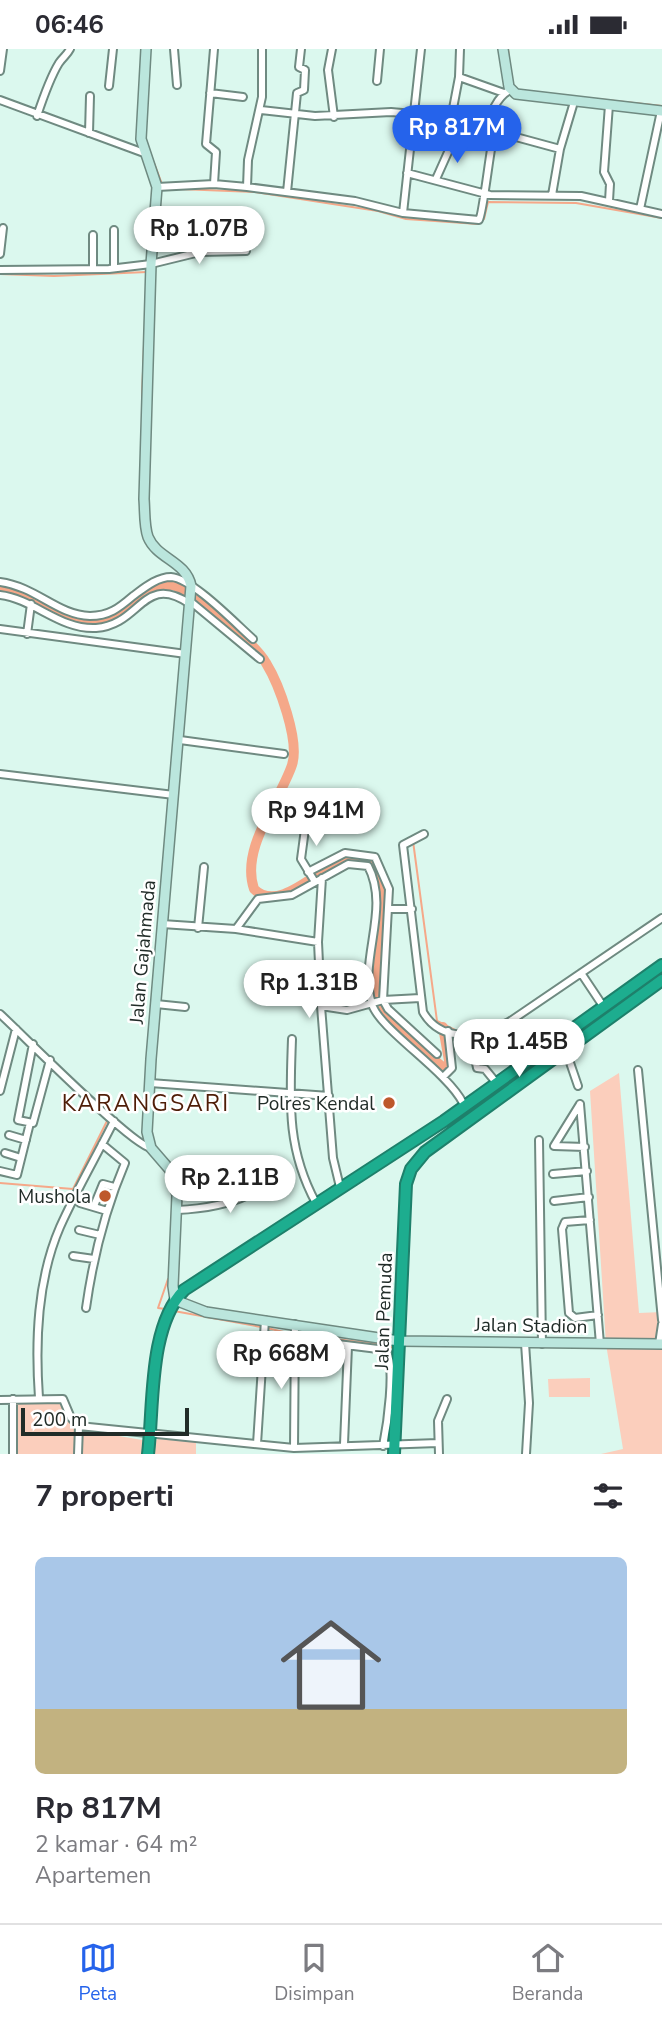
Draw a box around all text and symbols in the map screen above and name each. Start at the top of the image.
text: 06:46 [35,7,104,42]
pin: Rp 817M [392,106,522,165]
text: Rp 817M [408,112,506,143]
pin: Rp 1.07B [127,207,271,266]
text: Rp 1.07B [150,213,248,244]
pin: Rp 941M [251,789,381,848]
text: Rp 941M [267,795,365,826]
street label: Jalan Gajahmada [124,879,162,1026]
pin: Rp 1.31B [237,961,381,1020]
text: Rp 1.31B [260,967,358,998]
pin: Rp 1.45B [447,1019,591,1079]
text: Rp 1.45B [470,1026,568,1057]
district label: KARANGSARI [62,1088,230,1119]
place label: Polres Kendal [257,1091,375,1117]
marker: Polres Kendal [381,1095,397,1111]
pin: Rp 2.11B [158,1155,302,1215]
text: Rp 2.11B [181,1162,279,1193]
place label: Mushola [18,1184,91,1210]
marker: Mushola [97,1188,113,1204]
street label: Jalan Pemuda [369,1252,399,1371]
street label: Jalan Stadion [473,1312,588,1340]
pin: Rp 668M [216,1331,346,1391]
text: Rp 668M [232,1338,330,1369]
scale bar [21,1405,189,1437]
text: 200 m [32,1407,87,1433]
text: 7 properti [35,1476,174,1517]
icon: filters [589,1477,627,1515]
icon: home [268,1602,394,1728]
text: Rp 817M [35,1788,162,1829]
text: 2 kamar · 64 m² [35,1829,197,1860]
text: Apartemen [35,1860,151,1891]
tab: Peta [79,1939,117,2007]
tab: Disimpan [274,1939,355,2007]
tab: Beranda [512,1939,583,2007]

